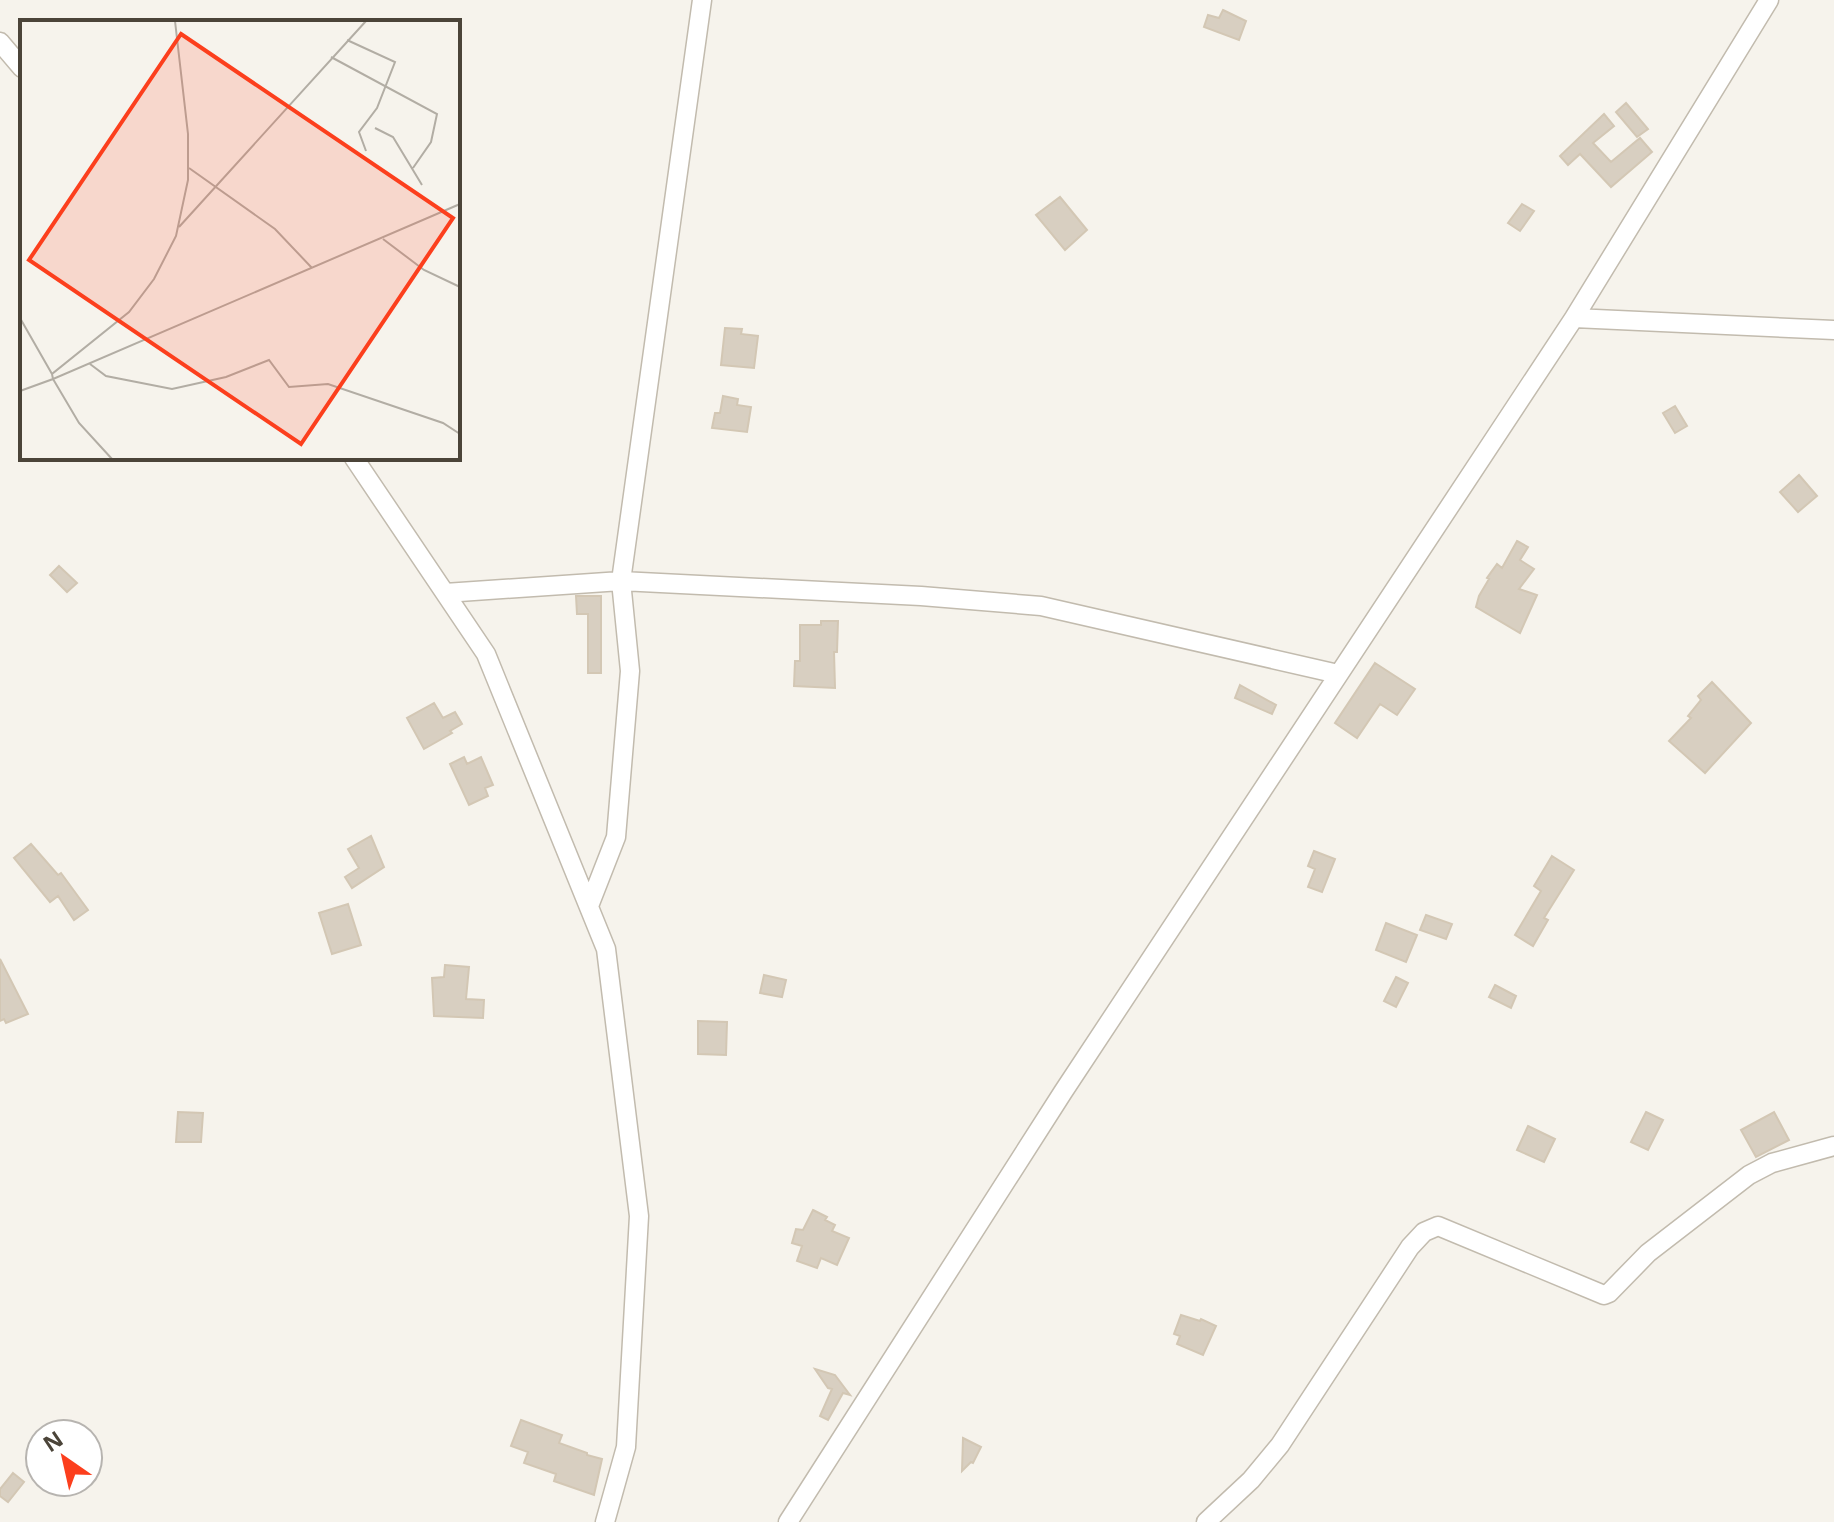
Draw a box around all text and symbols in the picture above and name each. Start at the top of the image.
inset map [20,20,460,460]
north arrow [24,1418,104,1498]
text: N [36,1423,68,1458]

